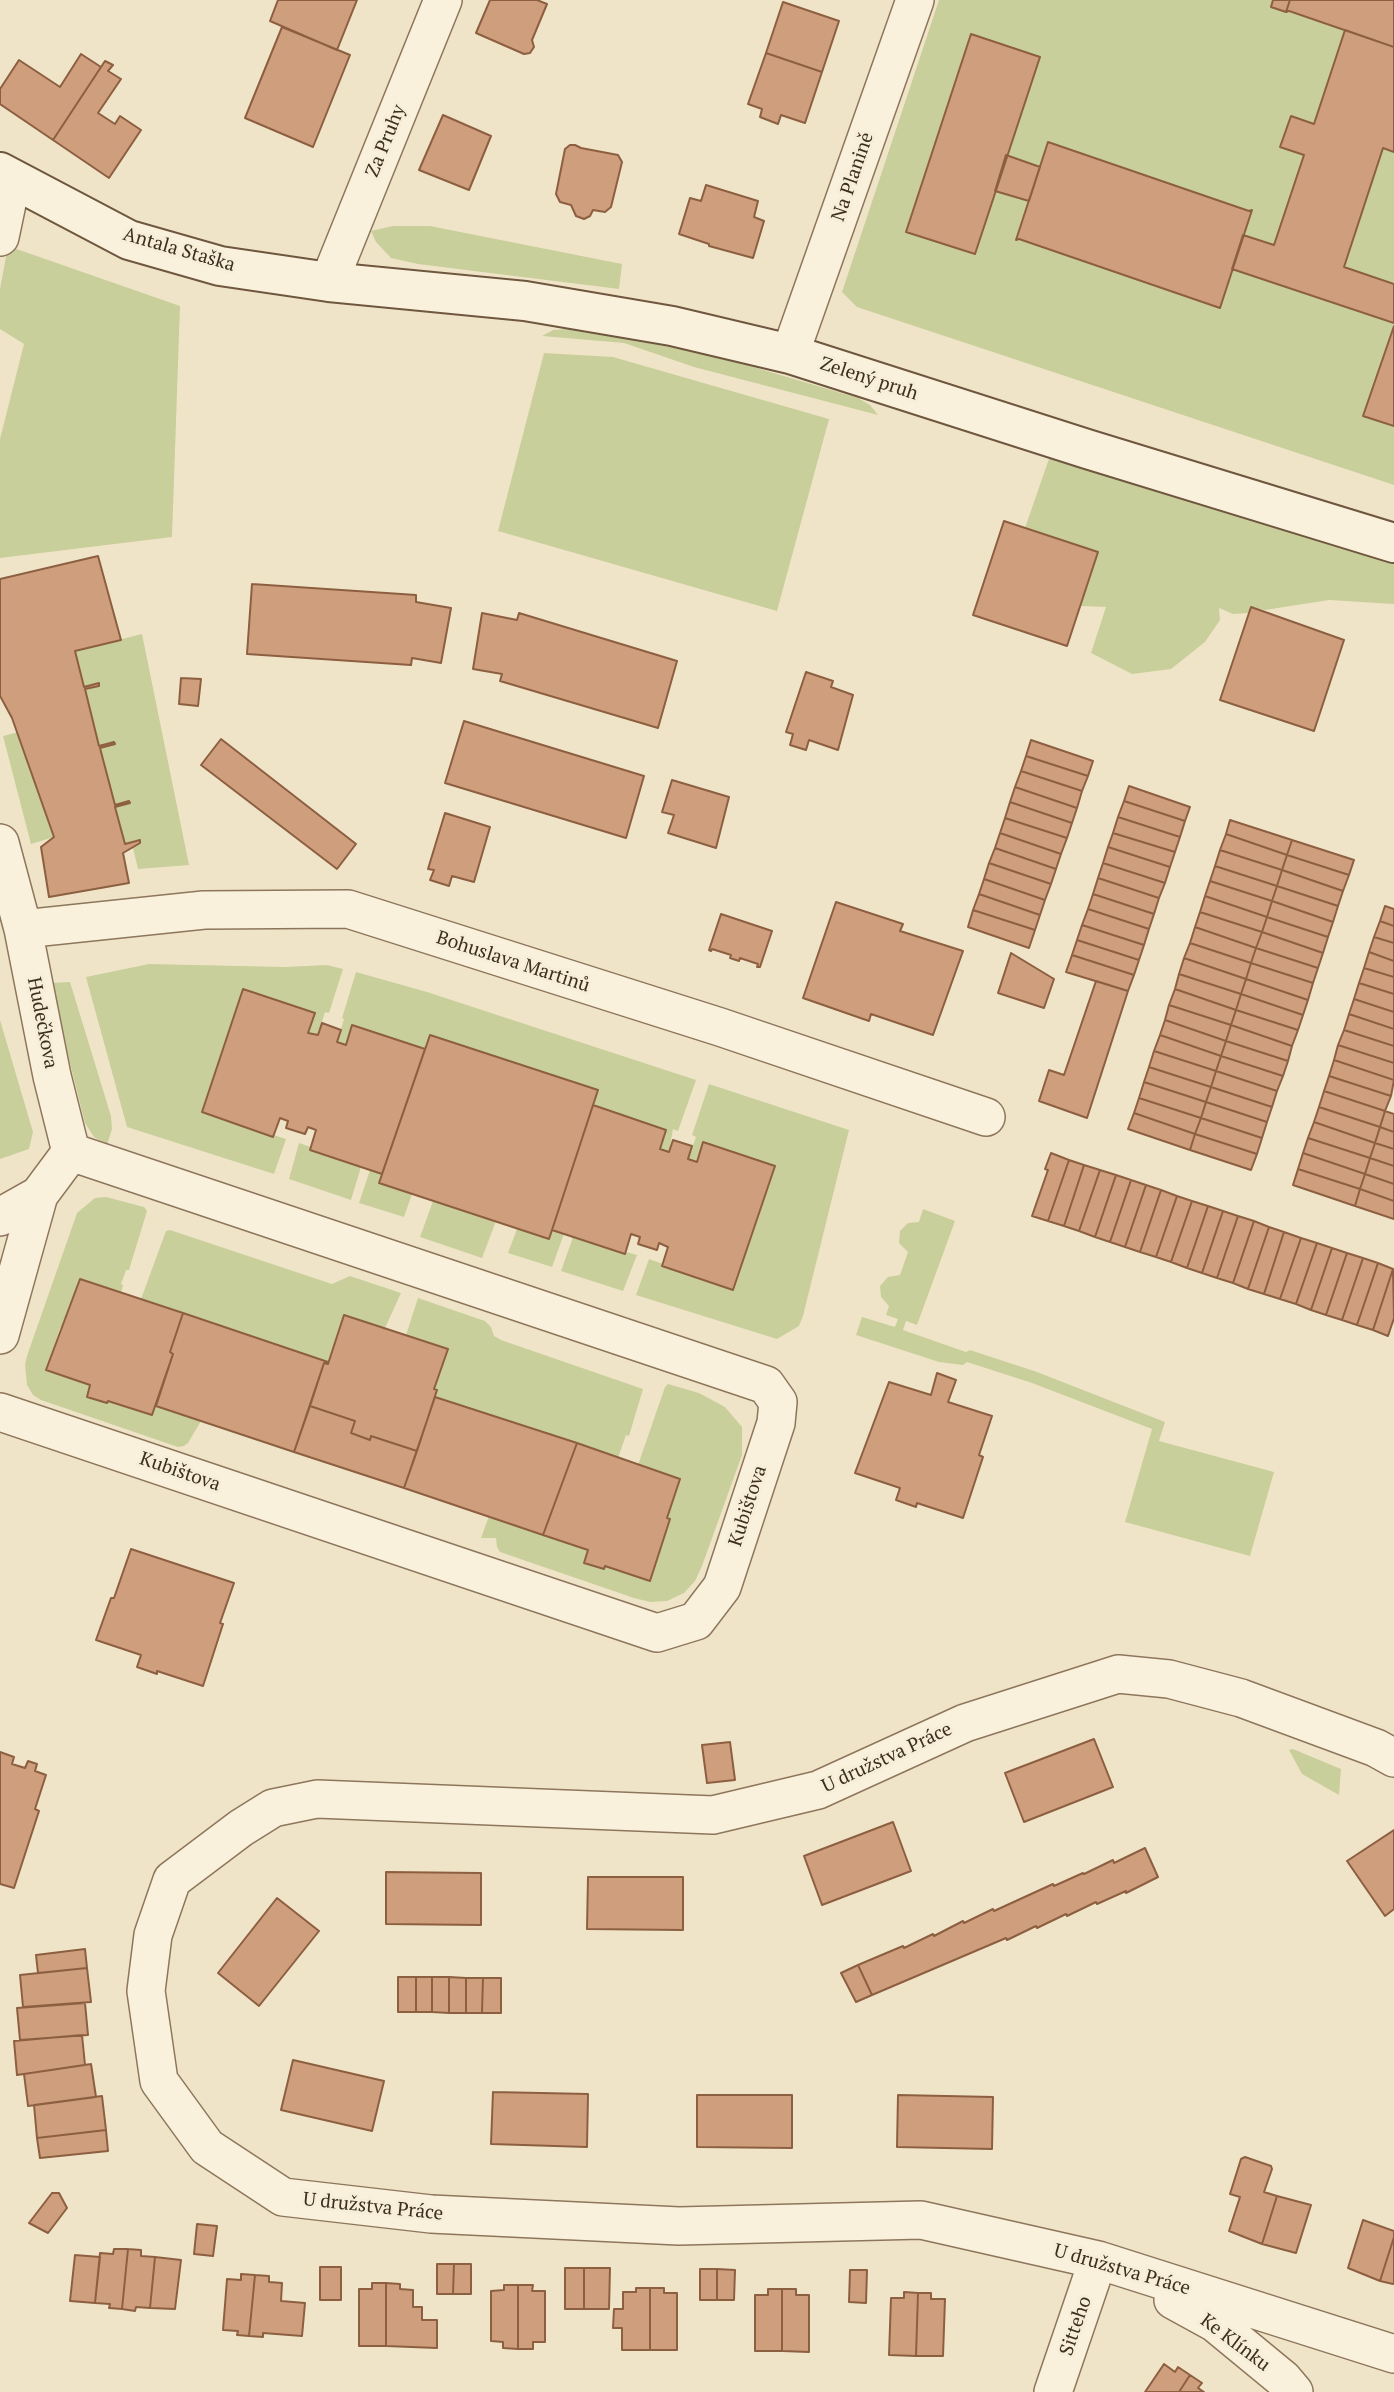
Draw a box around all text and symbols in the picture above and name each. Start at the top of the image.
street label: Za Pruhy [361,101,411,181]
street label: Na Planině [827,130,879,224]
street label: Antala Staška [120,223,238,277]
street label: Zelený pruh [817,352,921,406]
street label: Bohuslava Martinů [433,926,593,998]
street label: Hudečkova [22,975,62,1071]
street label: Kubištova [137,1448,223,1496]
street label: Kubištova [724,1463,772,1549]
street label: U družstva Práce [818,1718,956,1798]
street label: U družstva Práce [302,2188,444,2226]
street label: U družstva Práce [1051,2240,1193,2300]
street label: Sitteho [1055,2293,1097,2359]
street label: Ke Klínku [1196,2309,1274,2377]

